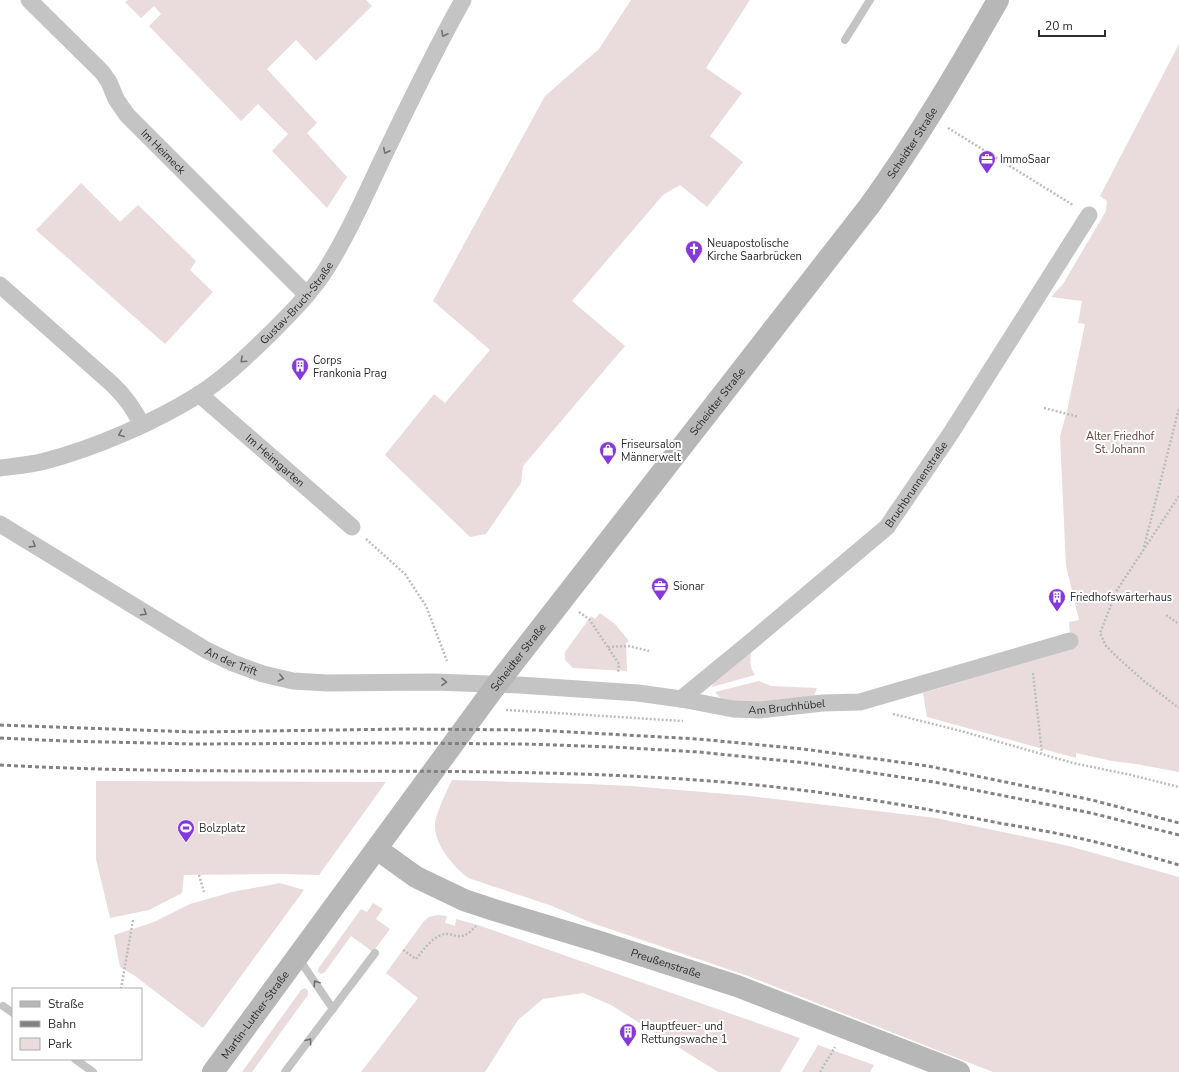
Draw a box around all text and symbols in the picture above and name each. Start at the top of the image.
scale bar [1039,12,1105,38]
text: 20 m [1045,18,1073,34]
one-way arrow [441,30,449,38]
street label: Scheidter Straße [884,104,941,182]
street label: Im Heimeck [137,126,189,178]
one-way arrow [383,146,391,154]
office icon: ImmoSaar [977,149,997,174]
place label: ImmoSaar [1000,152,1050,167]
place label: Neuapostolische Kirche Saarbrücken [707,236,802,264]
church icon: Neuapostolische Kirche Saarbrücken [684,239,704,264]
street label: Gustav-Bruch-Straße [257,259,337,348]
place label: Corps Frankonia Prag [313,353,387,381]
one-way arrow [240,355,248,362]
building icon: Corps Frankonia Prag [290,356,310,381]
street label: Scheidter Straße [686,365,749,439]
one-way arrow [117,429,124,437]
park label: Alter Friedhof St. Johann [1086,429,1154,457]
street label: Im Heimgarten [242,431,308,490]
place label: Friseursalon Männerwelt [621,437,681,465]
street label: Bruchbrunnenstraße [882,438,951,531]
shop icon: Friseursalon Männerwelt [598,440,618,465]
one-way arrow [29,540,36,547]
office icon: Sionar [650,576,670,601]
place label: Sionar [673,579,705,594]
building icon: Friedhofswärterhaus [1047,587,1067,612]
place label: Friedhofswärterhaus [1070,590,1172,605]
one-way arrow [140,608,147,615]
street label: Scheidter Straße [487,620,550,694]
street label: An der Trift [202,644,259,679]
one-way arrow [277,673,284,681]
one-way arrow [441,678,447,687]
street label: Am Bruchhübel [748,696,826,718]
sports icon: Bolzplatz [176,818,196,843]
place label: Bolzplatz [199,821,245,836]
street label: Preußenstraße [629,945,703,982]
street label: Martin-Luther-Straße [218,968,293,1062]
one-way arrow [313,980,321,987]
legend [12,988,142,1060]
text: Straße [48,996,84,1012]
text: Bahn [48,1016,76,1032]
place label: Hauptfeuer- und Rettungswache 1 [641,1019,727,1047]
building icon: Hauptfeuer- und Rettungswache 1 [618,1022,638,1047]
text: Park [48,1036,73,1052]
one-way arrow [304,1038,312,1045]

